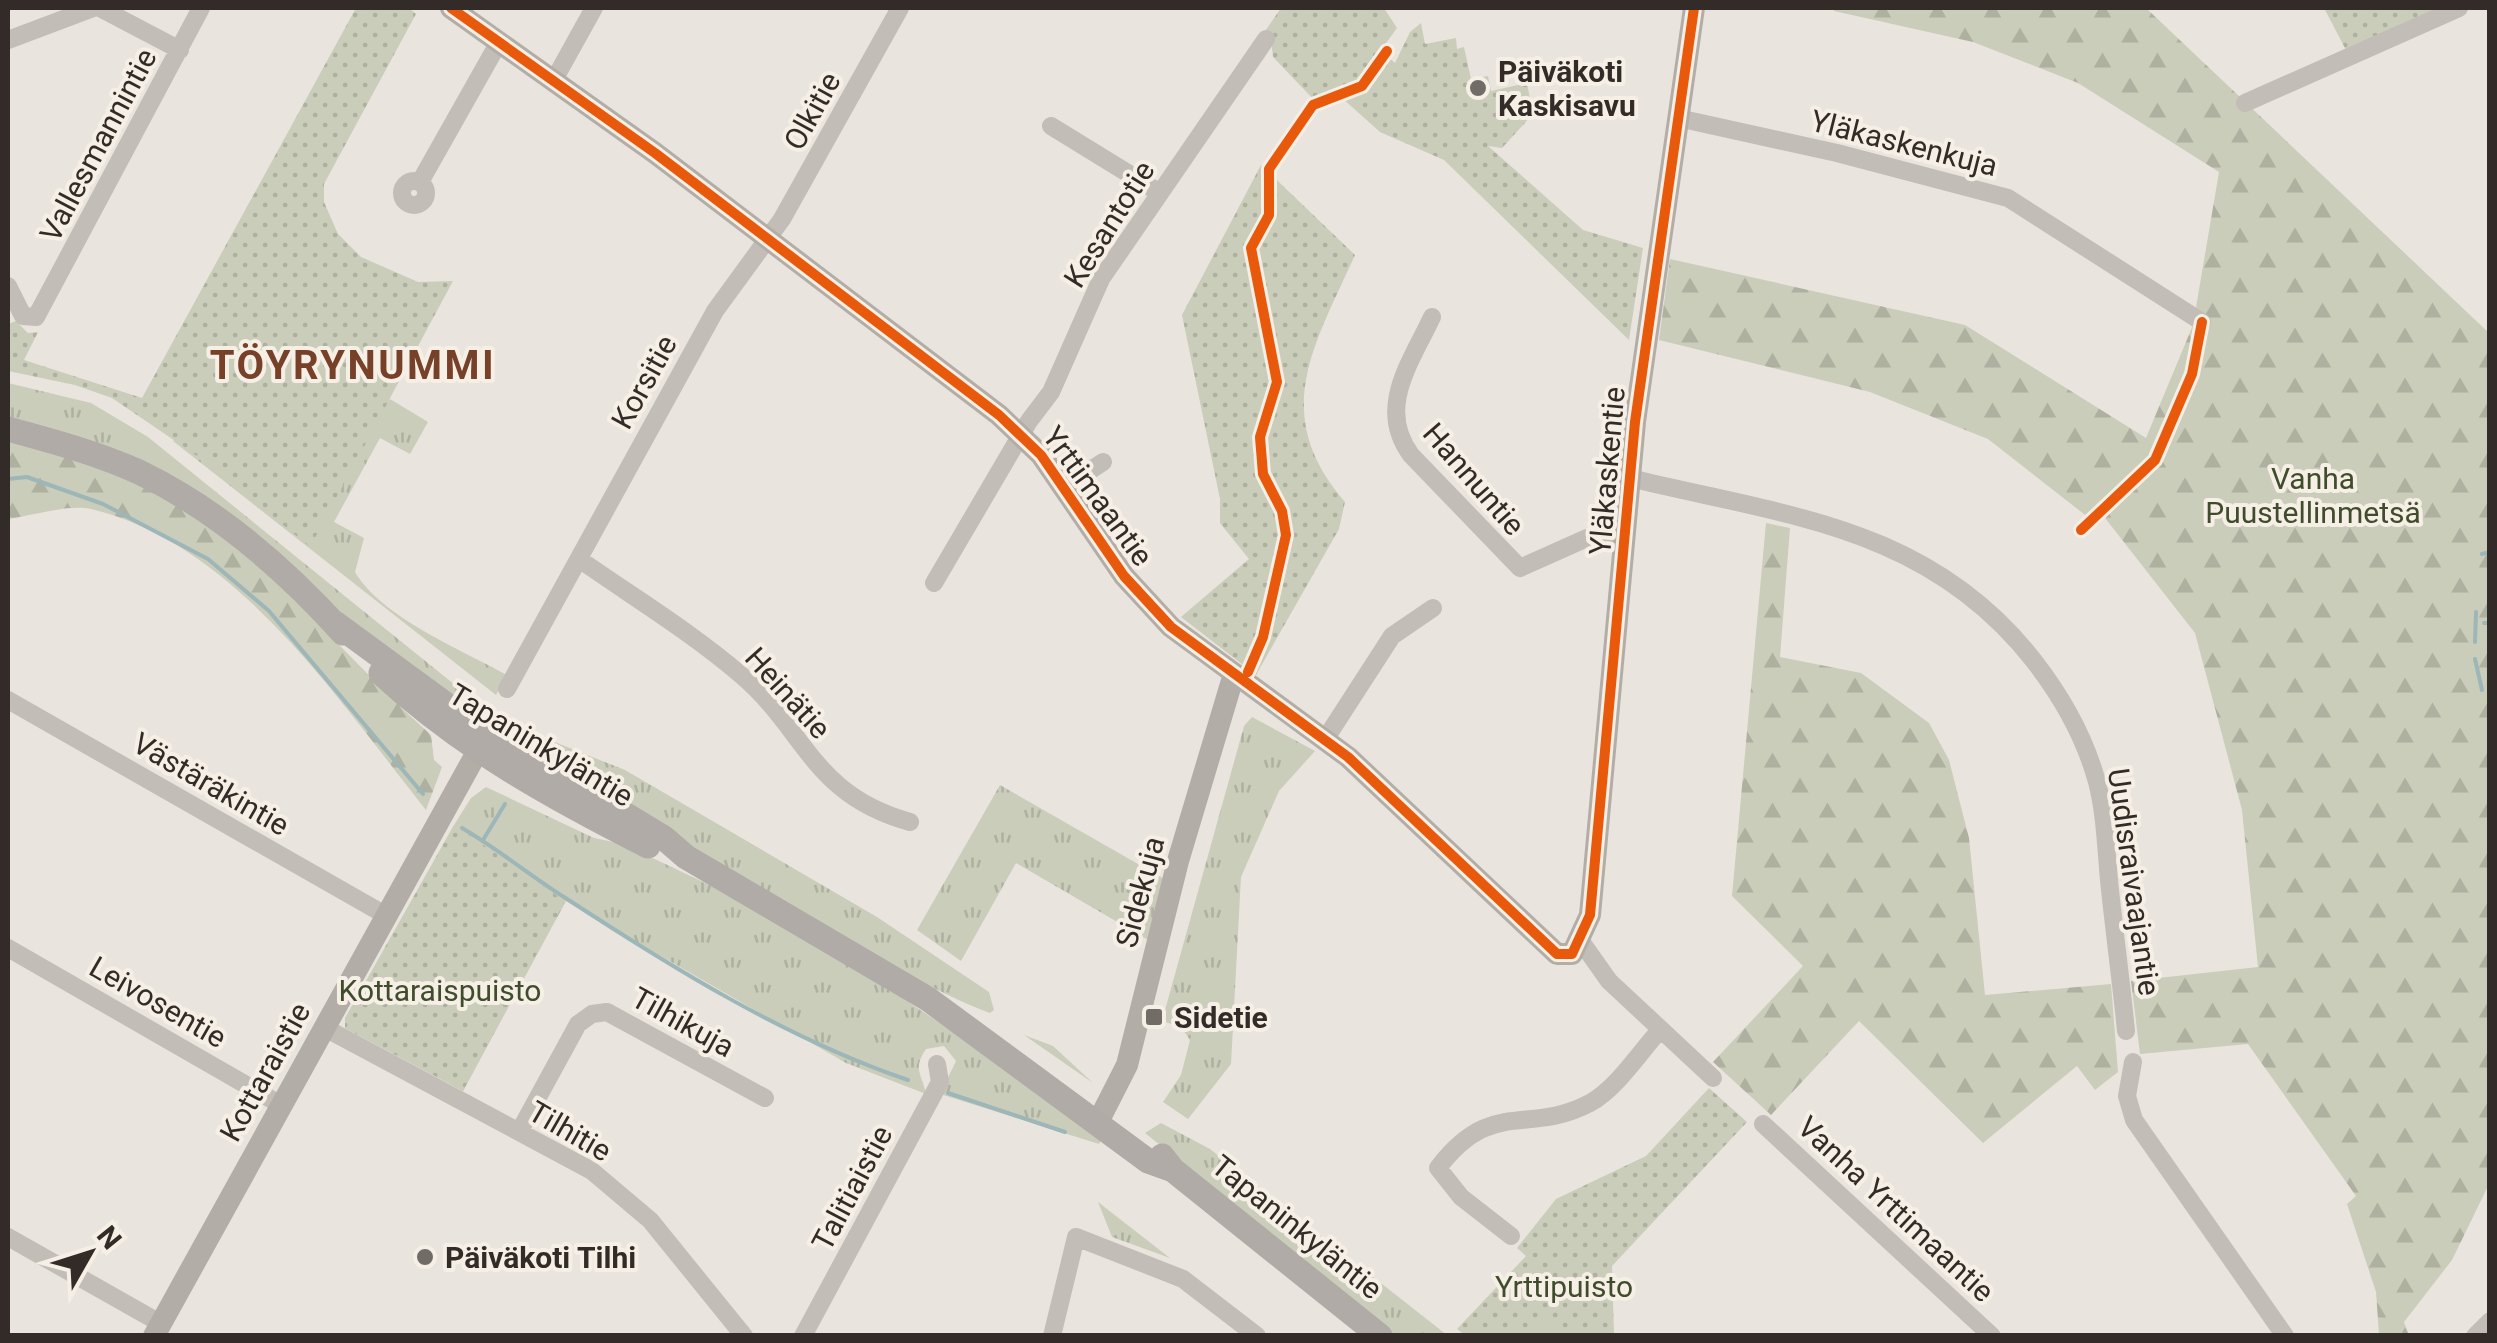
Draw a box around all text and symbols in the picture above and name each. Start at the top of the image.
street label: Vallesmannintie [32,43,164,247]
place label: Päiväkoti Kaskisavu [1498,54,1636,123]
street label: Olkitie [776,66,848,156]
marker: Päiväkoti Kaskisavu [1467,77,1489,99]
street label: Yläkaskenkuja [1807,103,2001,183]
street label: Kesantotie [1056,154,1162,294]
street label: Korsitie [604,329,684,435]
district label: TÖYRYNUMMI [210,342,496,389]
street label: Yläkaskentie [1582,385,1632,557]
street label: Hannuntie [1416,416,1532,542]
street label: Yrttimaantie [1036,419,1160,573]
park label: Vanha Puustellinmetsä [2205,461,2421,530]
street label: Heinätie [738,640,838,746]
street label: Tapaninkyläntie [443,676,639,814]
street label: Västäräkintie [127,725,295,843]
street label: Uudisraivaajantie [2101,766,2167,998]
street label: Sidekuja [1108,833,1172,951]
street label: Leivosentie [84,949,232,1055]
park label: Kottaraispuisto [339,973,541,1008]
street label: Tilhikuja [626,980,740,1064]
street label: Kottaraistie [213,997,317,1147]
place label: Sidetie [1174,1000,1268,1035]
marker: Sidetie [1143,1006,1165,1028]
street label: Tilhitie [523,1094,617,1168]
street label: Vanha Yrttimaantie [1791,1109,2001,1309]
street label: Talitiaistie [805,1120,899,1256]
street label: Tapaninkyläntie [1205,1148,1389,1306]
north arrow [40,1203,140,1303]
text: N [90,1220,128,1256]
place label: Päiväkoti Tilhi [445,1240,636,1275]
marker: Päiväkoti Tilhi [414,1246,436,1268]
park label: Yrttipuisto [1495,1269,1633,1304]

